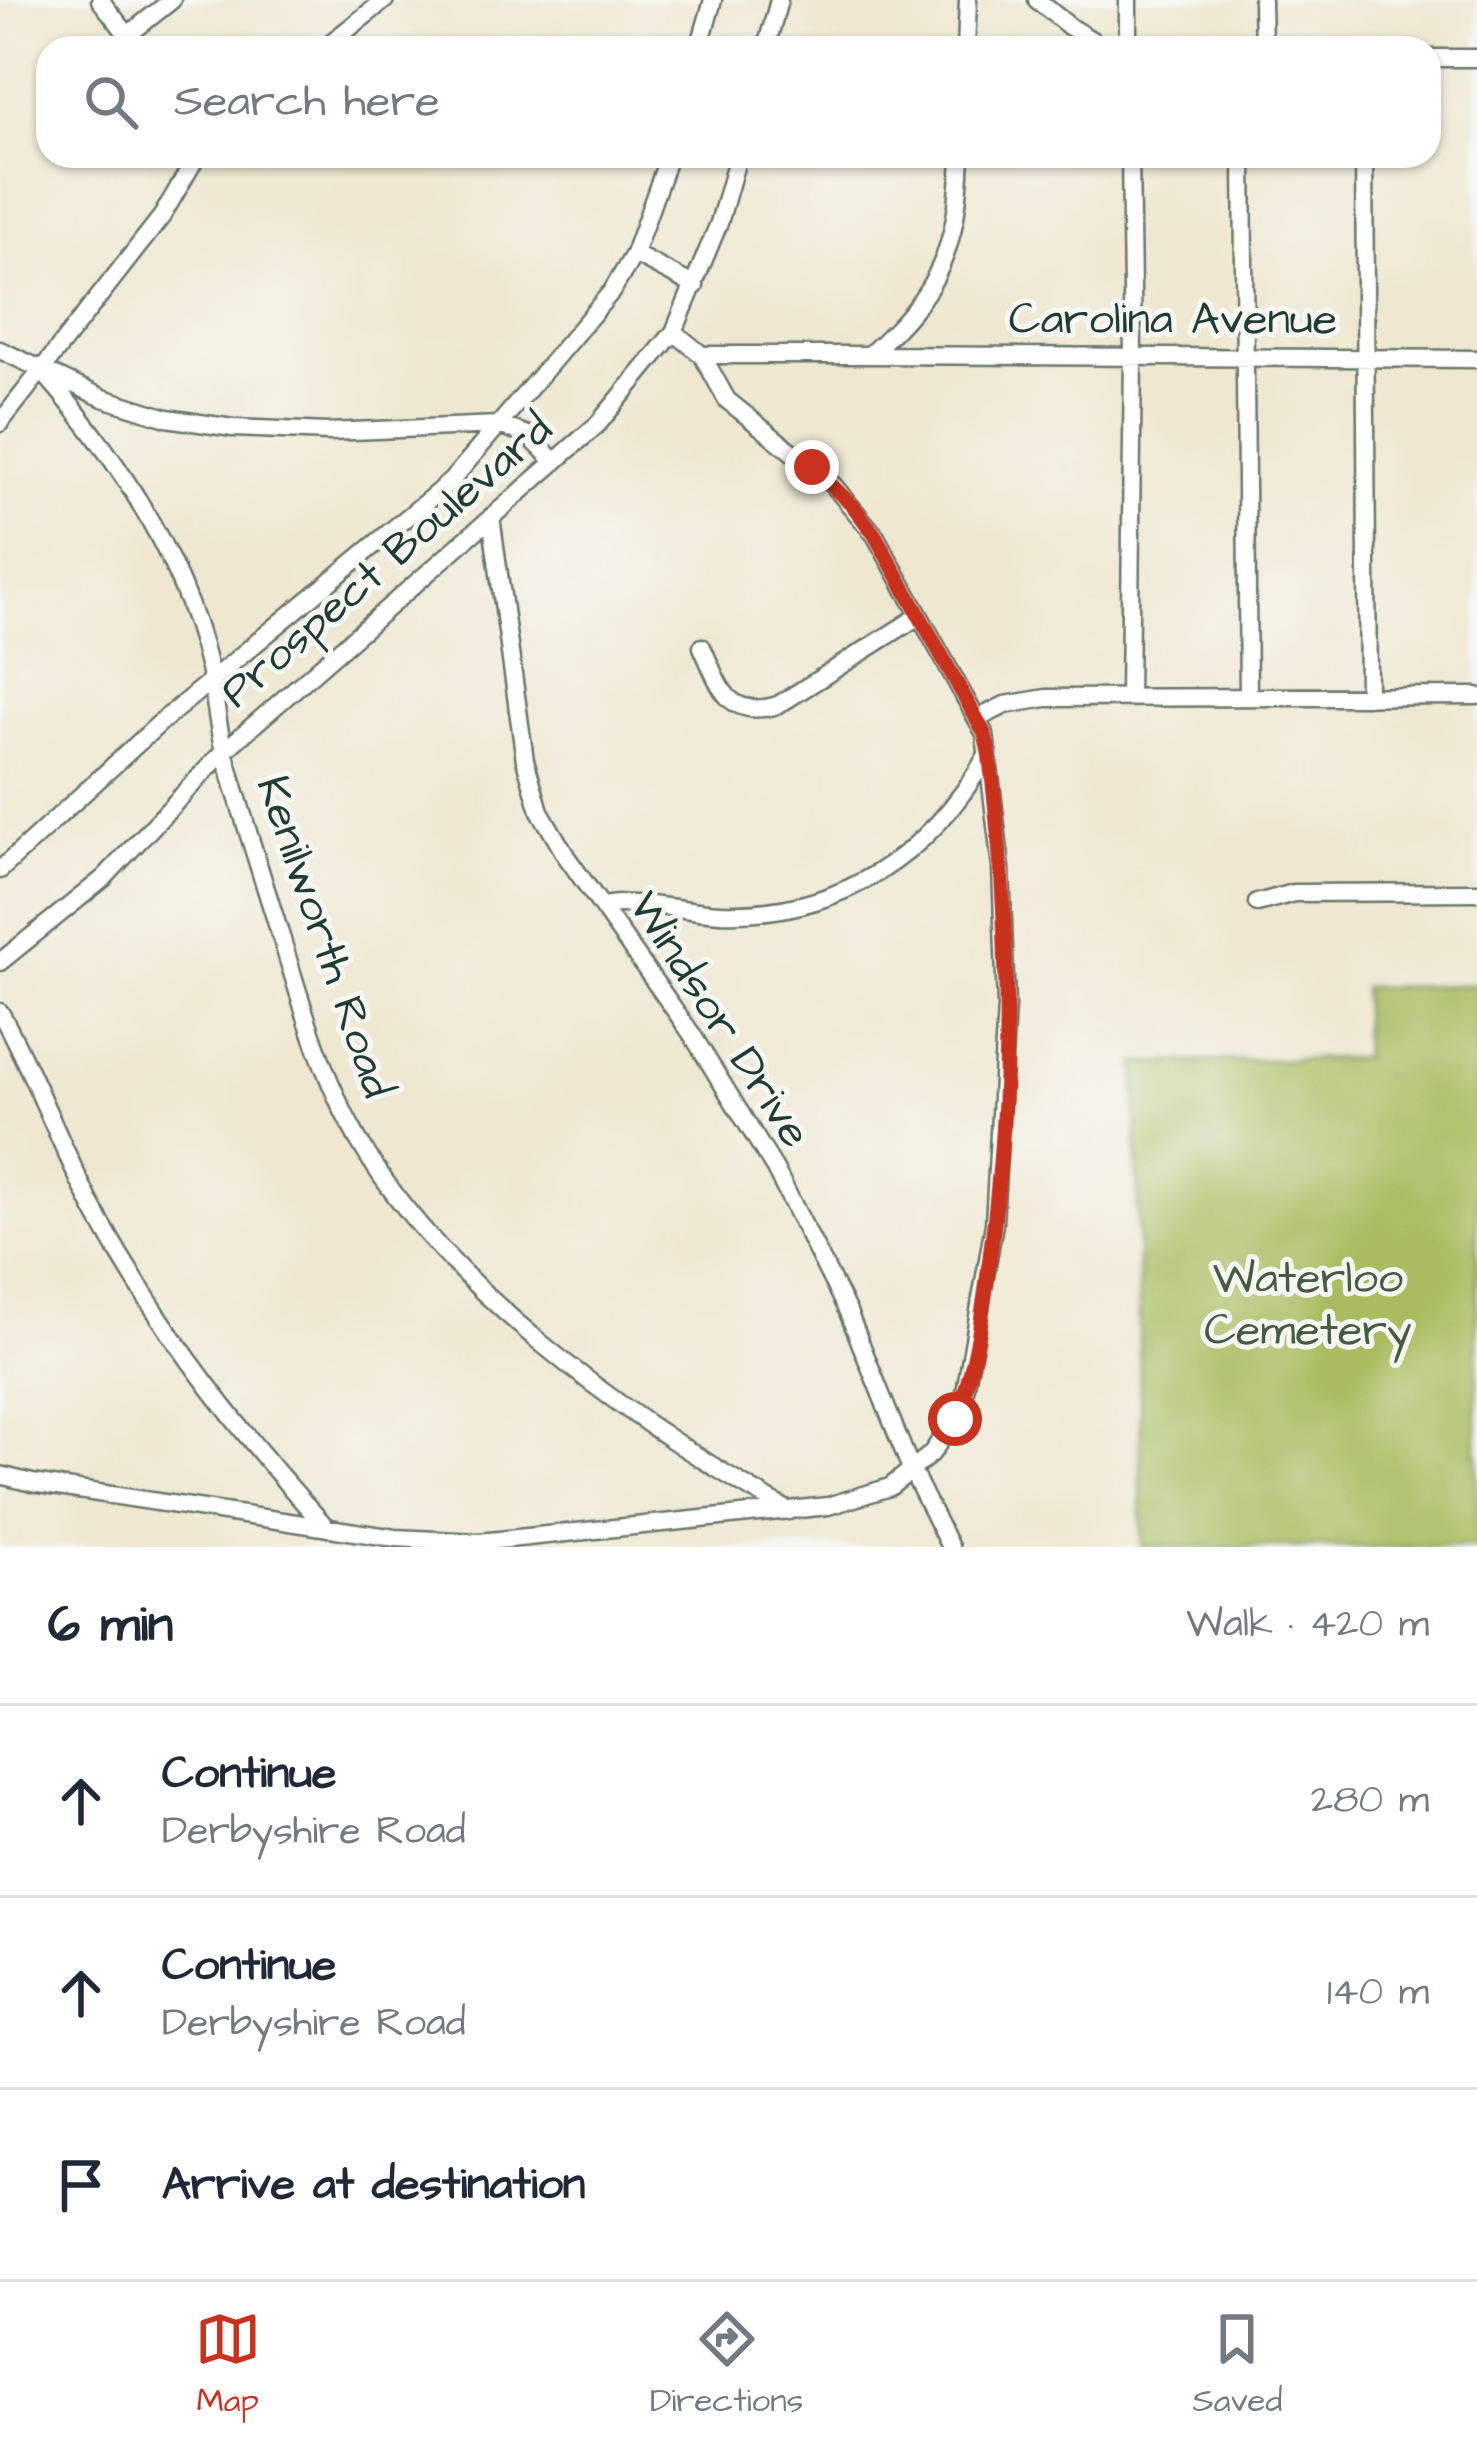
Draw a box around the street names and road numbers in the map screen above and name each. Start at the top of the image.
street label: Carolina Avenue [1009,289,1337,351]
street label: Prospect Boulevard [208,399,566,723]
street label: Kenilworth Road [240,768,408,1106]
street label: Windsor Drive [613,880,825,1160]

